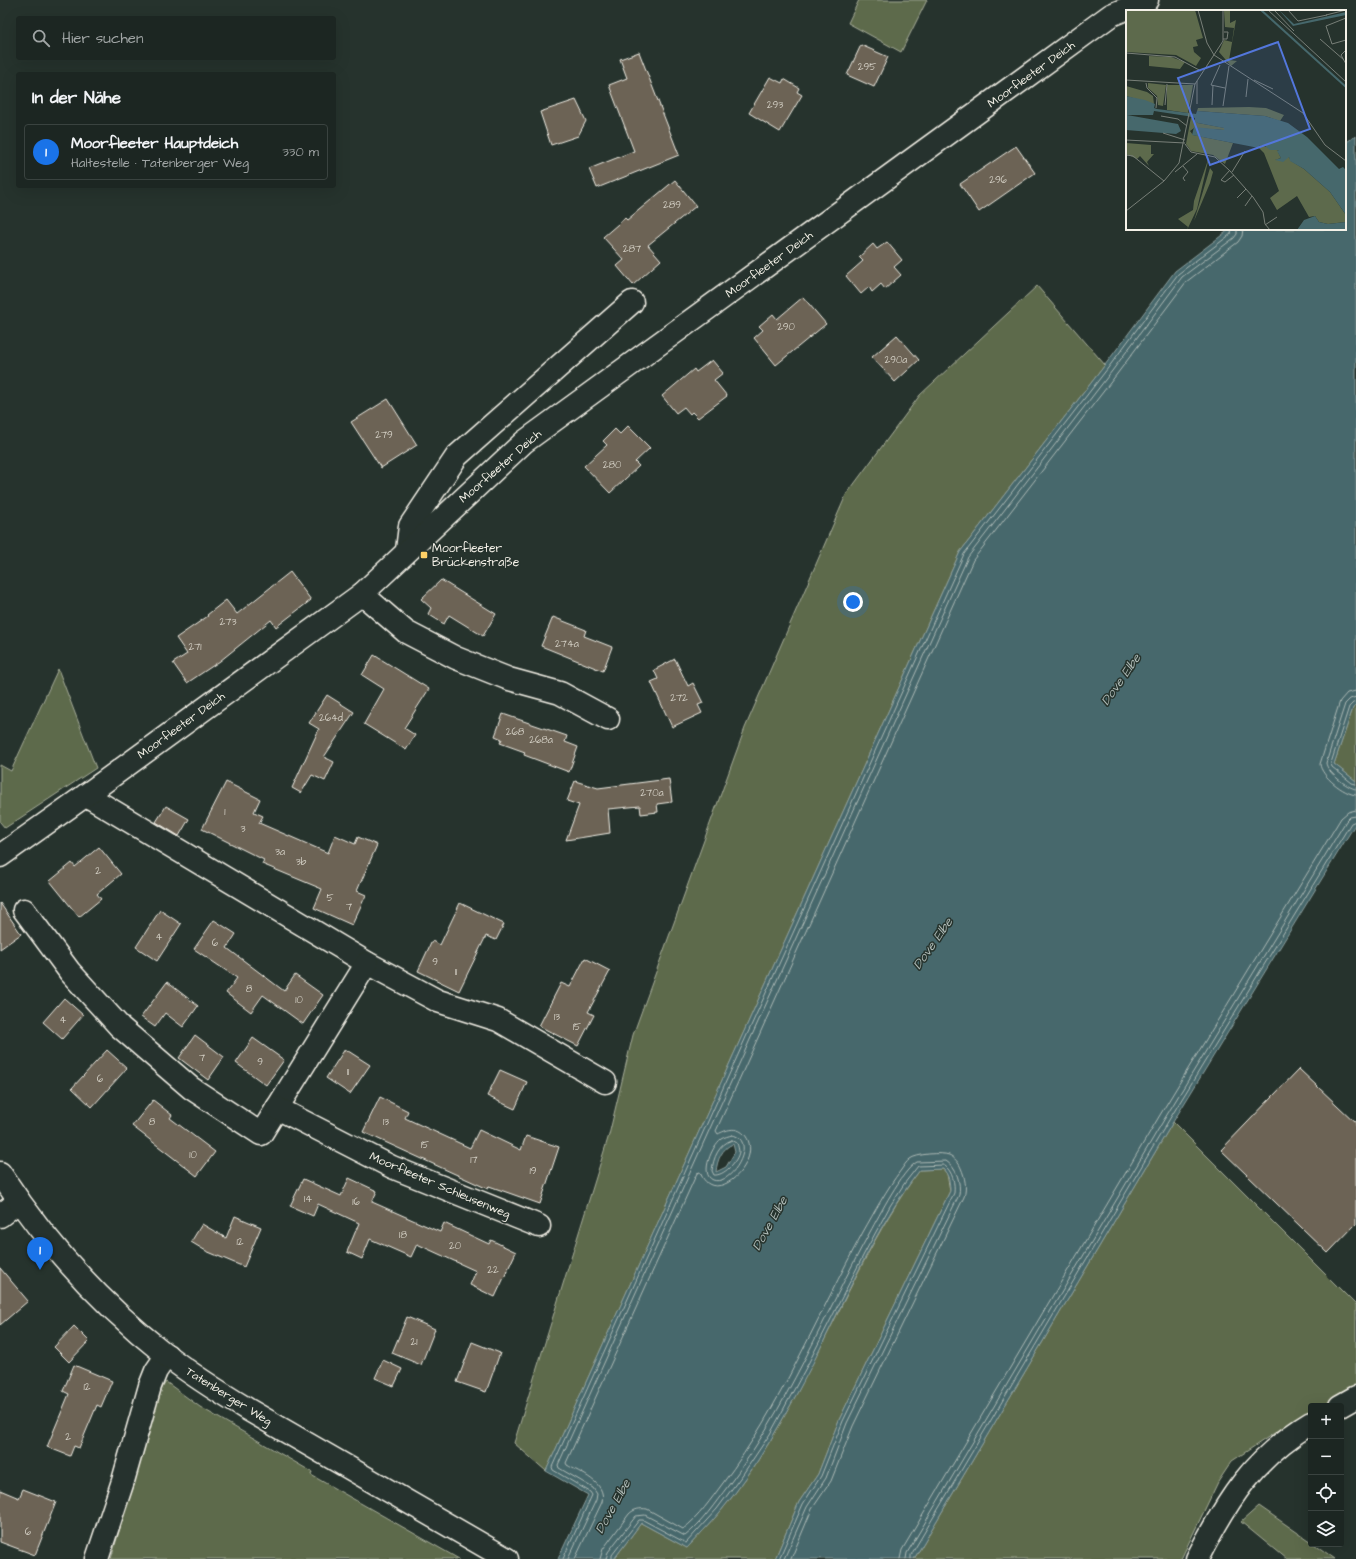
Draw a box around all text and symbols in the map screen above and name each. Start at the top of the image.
inset map [1126,10,1346,230]
search box [16,16,336,60]
icon: search [30,27,52,49]
text: Hier suchen [62,28,143,49]
street label: Moorfleeter Deich [984,37,1079,112]
house number: 295 [858,60,876,74]
text: In der Nähe [32,86,121,110]
house number: 293 [767,98,783,112]
text: Moorfleeter Hauptdeich [71,133,238,154]
text: 1 [45,143,47,161]
text: 330 m [282,143,319,161]
text: Haltestelle · Tatenberger Weg [71,154,249,172]
house number: 296 [989,173,1008,187]
house number: 289 [663,198,681,212]
street label: Moorfleeter Deich [722,227,817,302]
house number: 287 [623,242,641,256]
house number: 290 [777,320,795,334]
house number: 290a [885,353,907,367]
street label: Moorfleeter Deich [455,426,545,507]
house number: 279 [375,428,393,442]
house number: 280 [603,458,621,472]
place label: Moorfleeter Brückenstraße [432,540,520,571]
marker: Moorfleeter Brückenstraße [419,550,429,560]
your location [843,592,863,612]
house number: 273 [220,615,236,629]
house number: 274a [555,637,579,651]
house number: 271 [188,640,202,654]
water label: Dove Elbe [1097,650,1146,709]
street label: Moorfleeter Deich [134,688,229,763]
house number: 272 [670,691,688,705]
house number: 264d [319,711,343,725]
house number: 268 [506,725,525,739]
house number: 268a [529,733,553,747]
house number: 270a [640,786,664,800]
house number: 1 [224,805,226,819]
house number: 3 [240,822,246,836]
house number: 3a [275,845,285,859]
house number: 3b [296,855,307,869]
house number: 2 [95,864,101,878]
house number: 5 [326,891,334,905]
house number: 7 [346,900,352,914]
water label: Dove Elbe [909,914,958,973]
house number: 4 [156,930,163,944]
house number: 6 [212,936,219,950]
house number: 9 [432,955,438,969]
house number: 11 [455,965,458,979]
house number: 8 [246,982,253,996]
house number: 10 [295,993,303,1007]
house number: 13 [554,1010,560,1024]
house number: 4 [60,1013,67,1027]
house number: 15 [573,1020,581,1034]
house number: 7 [199,1051,205,1065]
house number: 9 [257,1055,263,1069]
house number: 11 [347,1065,350,1079]
house number: 6 [97,1072,104,1086]
house number: 8 [149,1115,156,1129]
house number: 13 [383,1115,389,1129]
house number: 15 [421,1138,429,1152]
house number: 10 [189,1148,197,1162]
street label: Moorfleeter Schleusenweg [366,1148,513,1224]
house number: 17 [470,1153,478,1167]
house number: 19 [530,1164,537,1178]
house number: 14 [304,1192,312,1206]
water label: Dove Elbe [748,1193,792,1254]
house number: 16 [352,1195,360,1209]
house number: 18 [399,1228,407,1242]
house number: 12 [236,1235,244,1249]
pin: 1 [27,1237,53,1270]
house number: 20 [449,1239,461,1253]
house number: 22 [487,1263,499,1277]
house number: 21 [410,1335,418,1349]
street label: Tatenberger Weg [182,1363,275,1431]
house number: 12 [83,1380,91,1394]
map controls [1308,1403,1344,1547]
button: + [1308,1403,1344,1439]
house number: 2 [65,1430,71,1444]
button: − [1308,1439,1344,1475]
button: locate [1308,1475,1344,1511]
water label: Dove Elbe [591,1476,635,1537]
button: layers [1308,1511,1344,1547]
house number: 6 [25,1525,32,1539]

